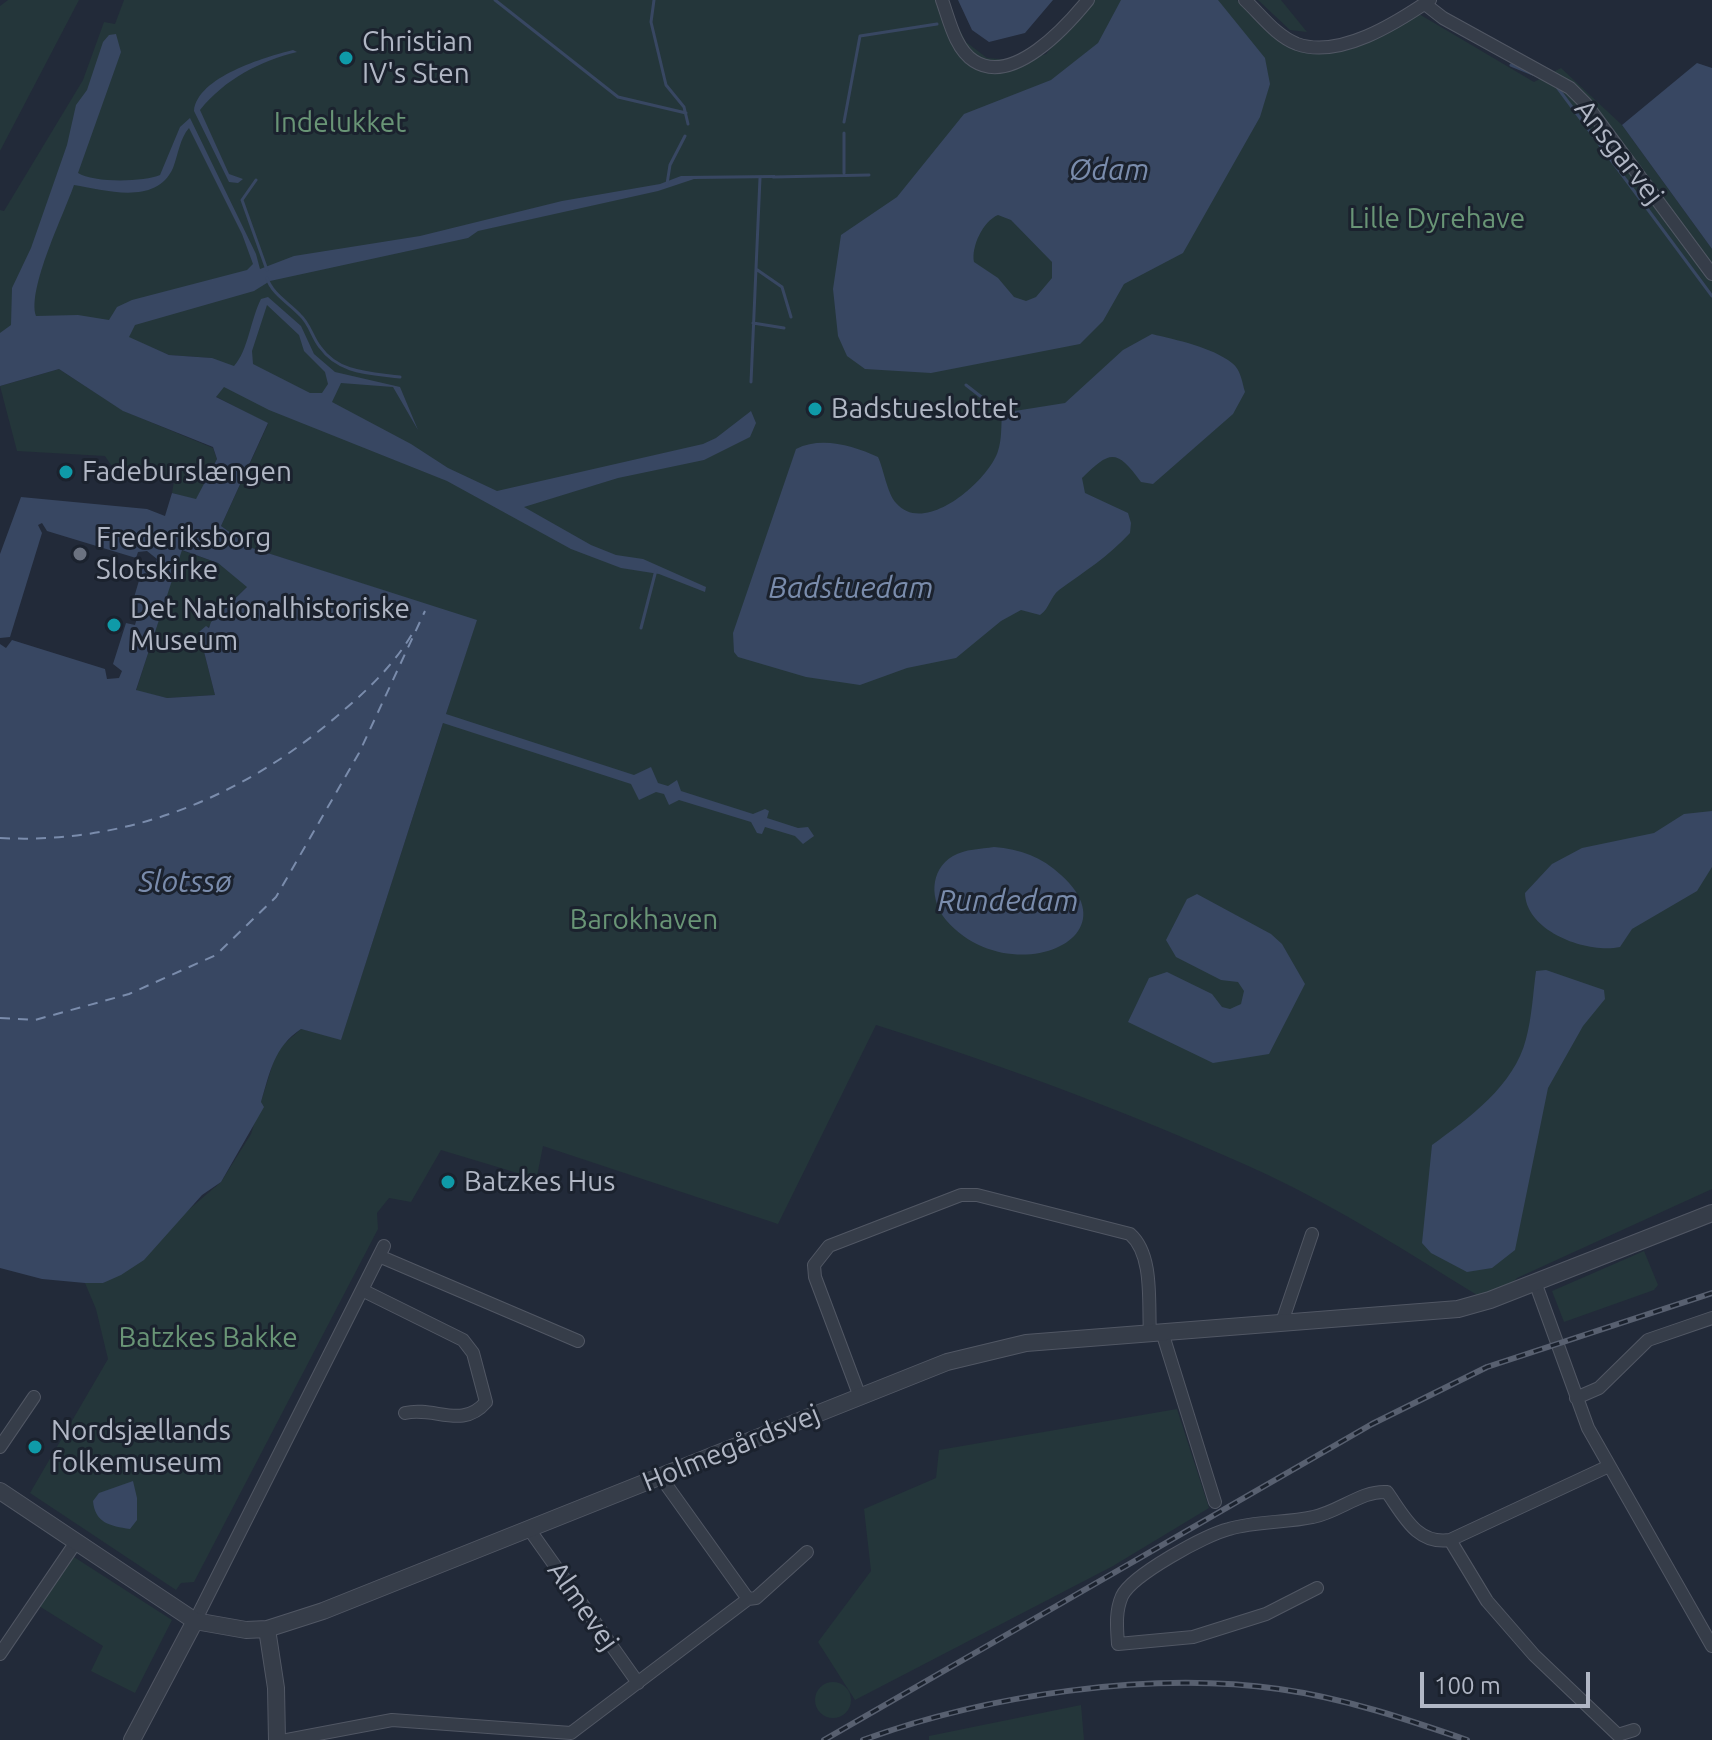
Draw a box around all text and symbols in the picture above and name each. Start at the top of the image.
place label: Christian IV's Sten [362,25,473,91]
marker: Christian IV's Sten [337,49,355,67]
street label: Ansgarvej [1568,93,1670,211]
park label: Indelukket [274,106,406,140]
water label: Ødam [1069,152,1149,188]
park label: Lille Dyrehave [1349,202,1525,236]
place label: Badstueslottet [831,392,1018,426]
marker: Badstueslottet [806,400,824,418]
place label: Fadeburslængen [82,455,292,489]
marker: Fadeburslængen [57,463,75,481]
place label: Frederiksborg Slotskirke [96,521,271,587]
marker: Frederiksborg Slotskirke [71,545,89,563]
water label: Badstuedam [769,570,933,606]
place label: Det Nationalhistoriske Museum [130,592,410,658]
marker: Det Nationalhistoriske Museum [105,616,123,634]
water label: Slotssø [138,864,232,900]
water label: Rundedam [938,883,1078,919]
park label: Barokhaven [570,903,718,937]
place label: Batzkes Hus [464,1165,615,1199]
marker: Batzkes Hus [439,1173,457,1191]
park label: Batzkes Bakke [118,1321,298,1355]
street label: Holmegårdsvej [637,1397,825,1499]
place label: Nordsjællands folkemuseum [51,1414,231,1480]
marker: Nordsjællands folkemuseum [26,1438,44,1456]
street label: Almevej [540,1555,626,1657]
scale bar [1424,1656,1594,1706]
text: 100 m [1434,1672,1501,1699]

